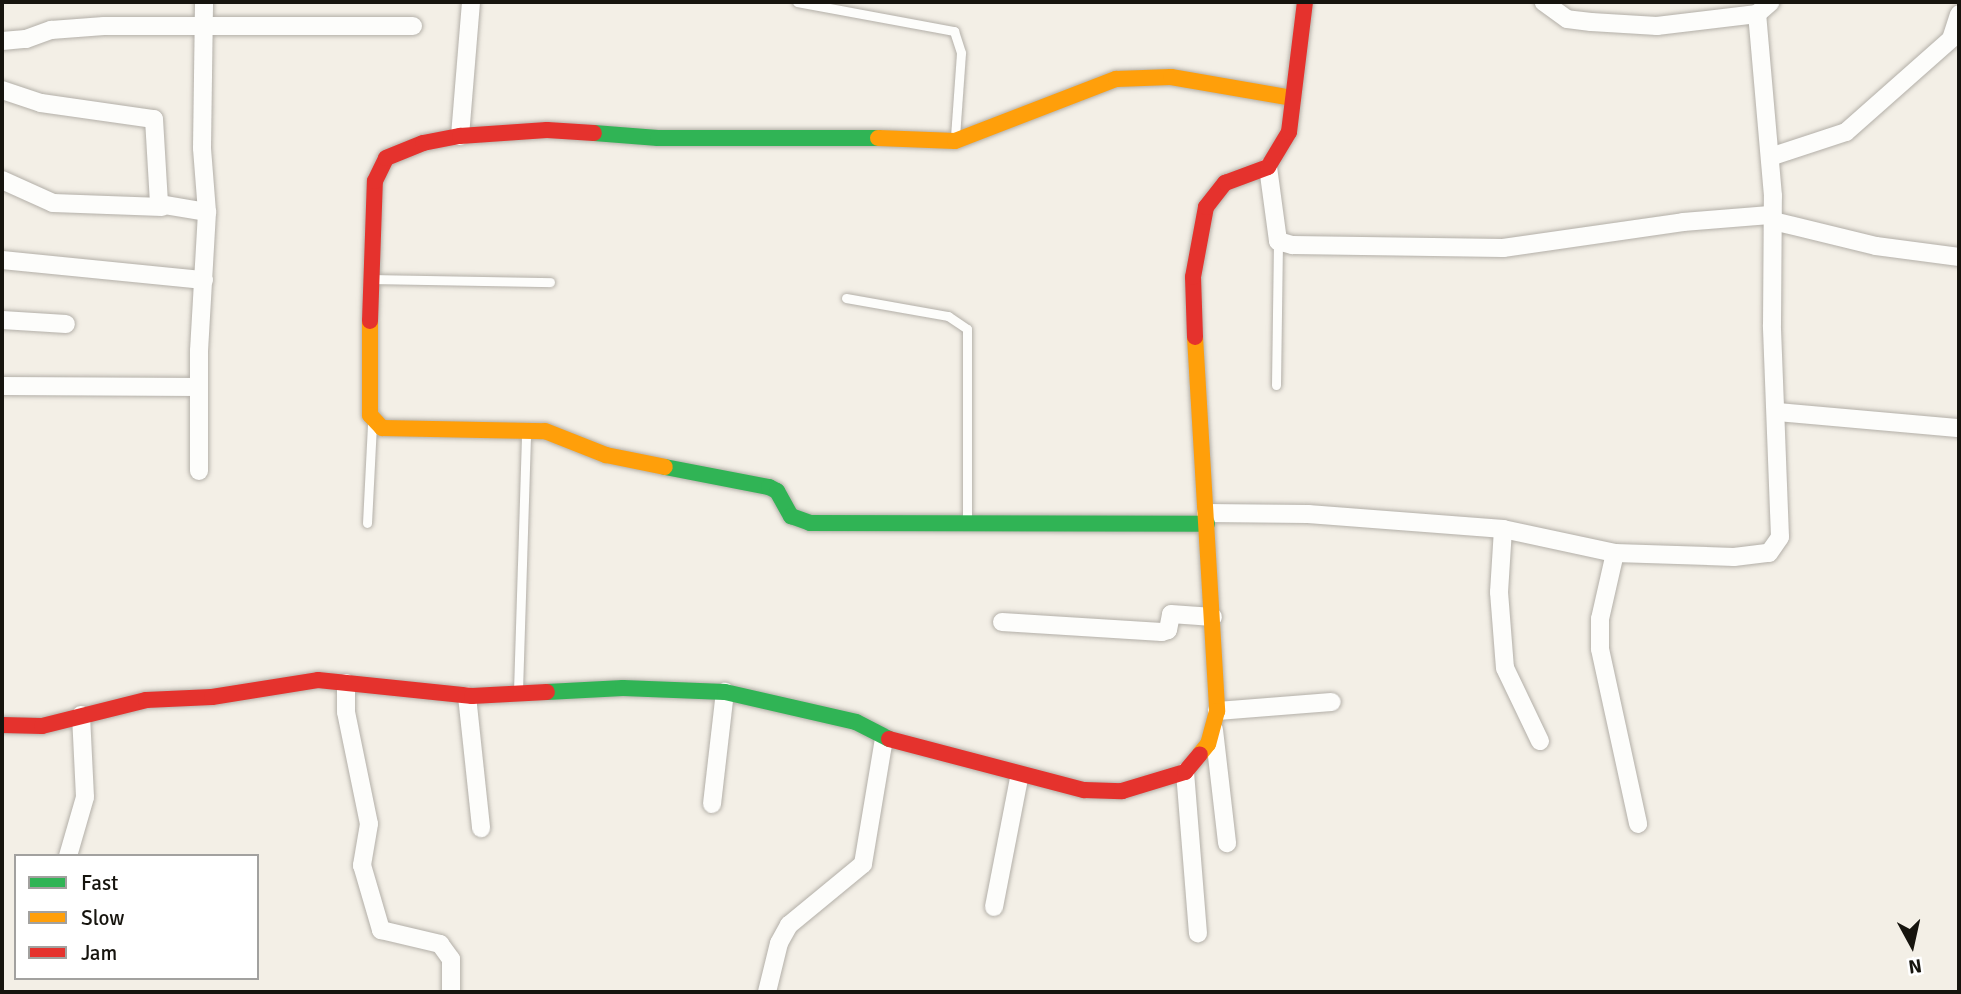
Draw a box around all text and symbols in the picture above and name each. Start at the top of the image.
legend [14,854,259,980]
text: Fast [81,870,118,896]
text: Slow [81,905,125,931]
north arrow [1877,910,1947,980]
text: Jam [81,940,117,966]
text: N [1907,953,1923,979]

